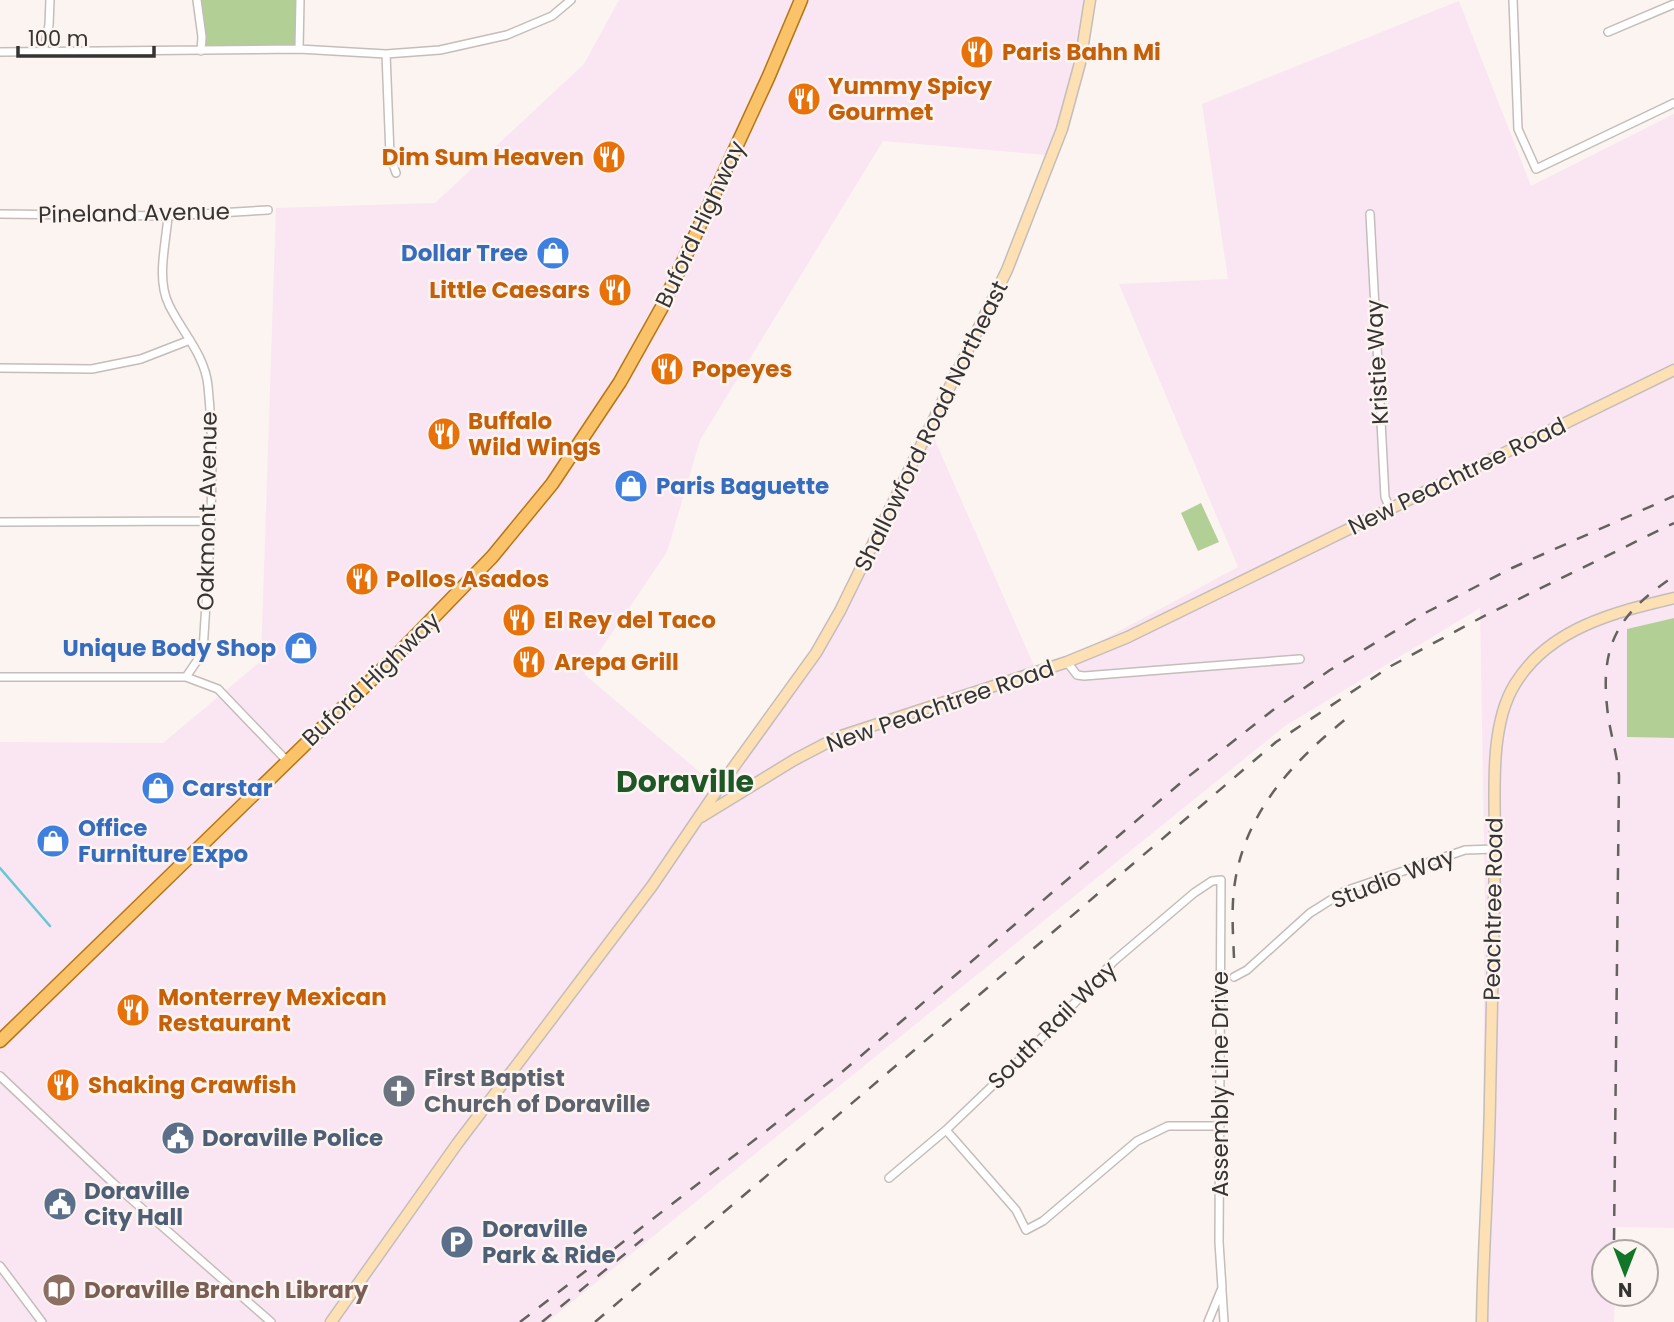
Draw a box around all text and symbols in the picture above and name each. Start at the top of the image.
scale bar [18,14,154,58]
text: 100 m [28,24,88,53]
restaurant icon: Paris Bahn Mi [958,33,996,71]
place label: Paris Bahn Mi [1002,36,1161,68]
place label: Yummy Spicy Gourmet [828,70,993,128]
restaurant icon: Yummy Spicy Gourmet [785,80,823,118]
street label: Buford Highway [647,135,753,313]
restaurant icon: Dim Sum Heaven [590,138,628,176]
place label: Dim Sum Heaven [382,141,584,173]
street label: Pineland Avenue [38,195,230,231]
shop icon: Dollar Tree [534,234,572,272]
place label: Dollar Tree [401,237,528,269]
restaurant icon: Little Caesars [596,271,634,309]
place label: Little Caesars [429,274,590,306]
street label: Shallowford Road Northeast [846,275,1016,577]
street label: Kristie Way [1358,299,1396,425]
restaurant icon: Popeyes [648,350,686,388]
place label: Popeyes [692,353,792,385]
place label: Buffalo Wild Wings [468,405,601,463]
street label: New Peachtree Road [1343,409,1571,543]
street label: Oakmont Avenue [189,411,225,611]
restaurant icon: Buffalo Wild Wings [425,415,463,453]
shop icon: Paris Baguette [612,467,650,505]
place label: Paris Baguette [656,470,829,502]
restaurant icon: Pollos Asados [343,560,381,598]
place label: Pollos Asados [386,563,549,595]
restaurant icon: El Rey del Taco [500,601,538,639]
place label: El Rey del Taco [544,604,716,636]
street label: Buford Highway [295,605,447,753]
shop icon: Unique Body Shop [282,629,320,667]
place label: Unique Body Shop [63,632,276,664]
restaurant icon: Arepa Grill [510,643,548,681]
place label: Arepa Grill [554,646,679,678]
street label: New Peachtree Road [822,652,1058,760]
district label: Doraville [616,760,754,803]
shop icon: Carstar [139,769,177,807]
place label: Carstar [182,772,273,804]
place label: Office Furniture Expo [78,812,248,870]
street label: Peachtree Road [1475,817,1511,1001]
shop icon: Office Furniture Expo [34,822,72,860]
street label: Studio Way [1327,840,1459,916]
street label: South Rail Way [981,954,1123,1096]
street label: Assembly Line Drive [1204,971,1236,1197]
place label: Monterrey Mexican Restaurant [158,981,387,1039]
restaurant icon: Monterrey Mexican Restaurant [114,991,152,1029]
place label: First Baptist Church of Doraville [424,1062,650,1120]
restaurant icon: Shaking Crawfish [44,1066,82,1104]
place label: Shaking Crawfish [88,1069,297,1101]
church icon: First Baptist Church of Doraville [380,1072,418,1110]
public building icon: Doraville Police [159,1119,197,1157]
place label: Doraville Police [202,1122,383,1154]
place label: Doraville City Hall [84,1175,190,1233]
public building icon: Doraville City Hall [41,1185,79,1223]
place label: Doraville Park & Ride [482,1213,616,1271]
parking icon: Doraville Park & Ride [438,1223,476,1261]
north arrow [1590,1238,1660,1308]
library icon: Doraville Branch Library [40,1271,78,1309]
place label: Doraville Branch Library [84,1274,369,1306]
text: N [1618,1276,1632,1303]

